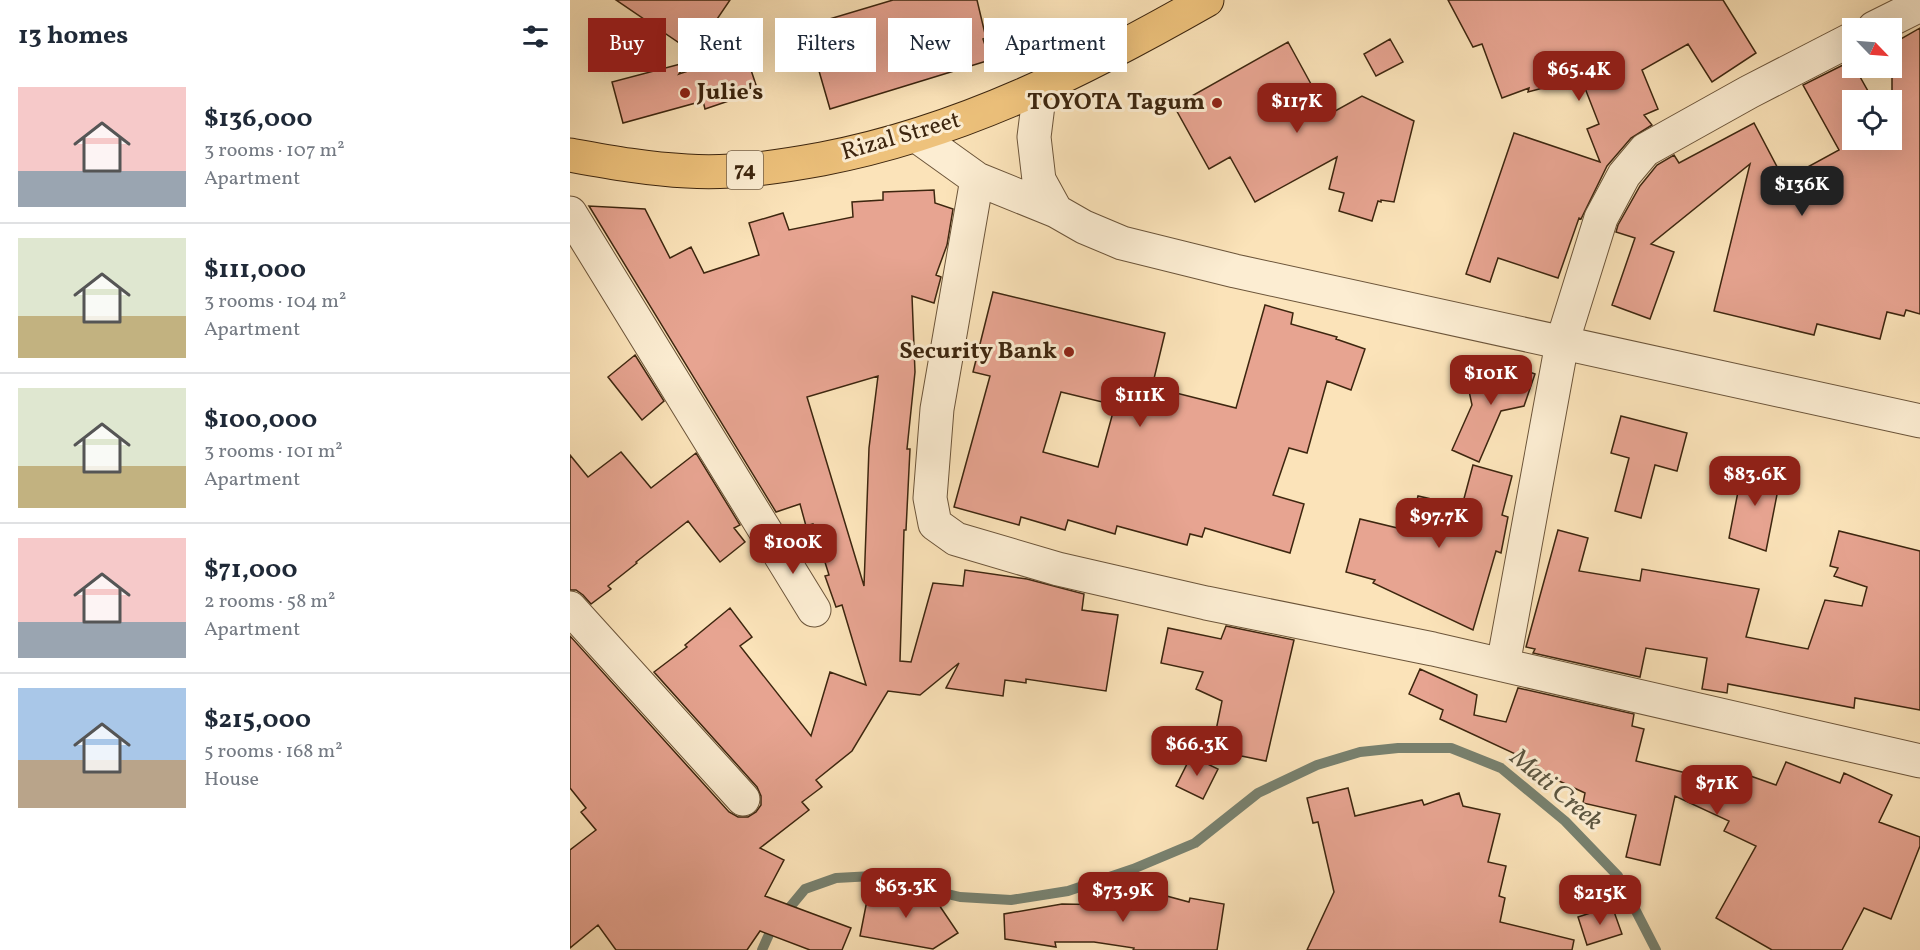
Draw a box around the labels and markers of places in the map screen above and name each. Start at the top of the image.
pin: $65.4K [1530,51,1628,102]
place label: Julie's [696,76,763,110]
pin: $117K [1255,83,1339,134]
marker: Julie's [678,86,692,100]
place label: TOYOTA Tagum [1027,86,1205,120]
marker: TOYOTA Tagum [1210,96,1224,110]
pin: $136K [1760,166,1844,217]
place label: Security Bank [899,335,1057,369]
marker: Security Bank [1062,345,1076,359]
pin: $101K [1449,355,1533,406]
pin: $111K [1098,377,1182,428]
pin: $83.6K [1706,456,1804,507]
pin: $97.7K [1390,498,1488,549]
pin: $100K [751,524,835,575]
pin: $66.3K [1148,726,1246,777]
pin: $71K [1681,765,1753,816]
pin: $63.3K [857,868,955,919]
pin: $73.9K [1074,872,1172,923]
pin: $215K [1558,875,1642,926]

